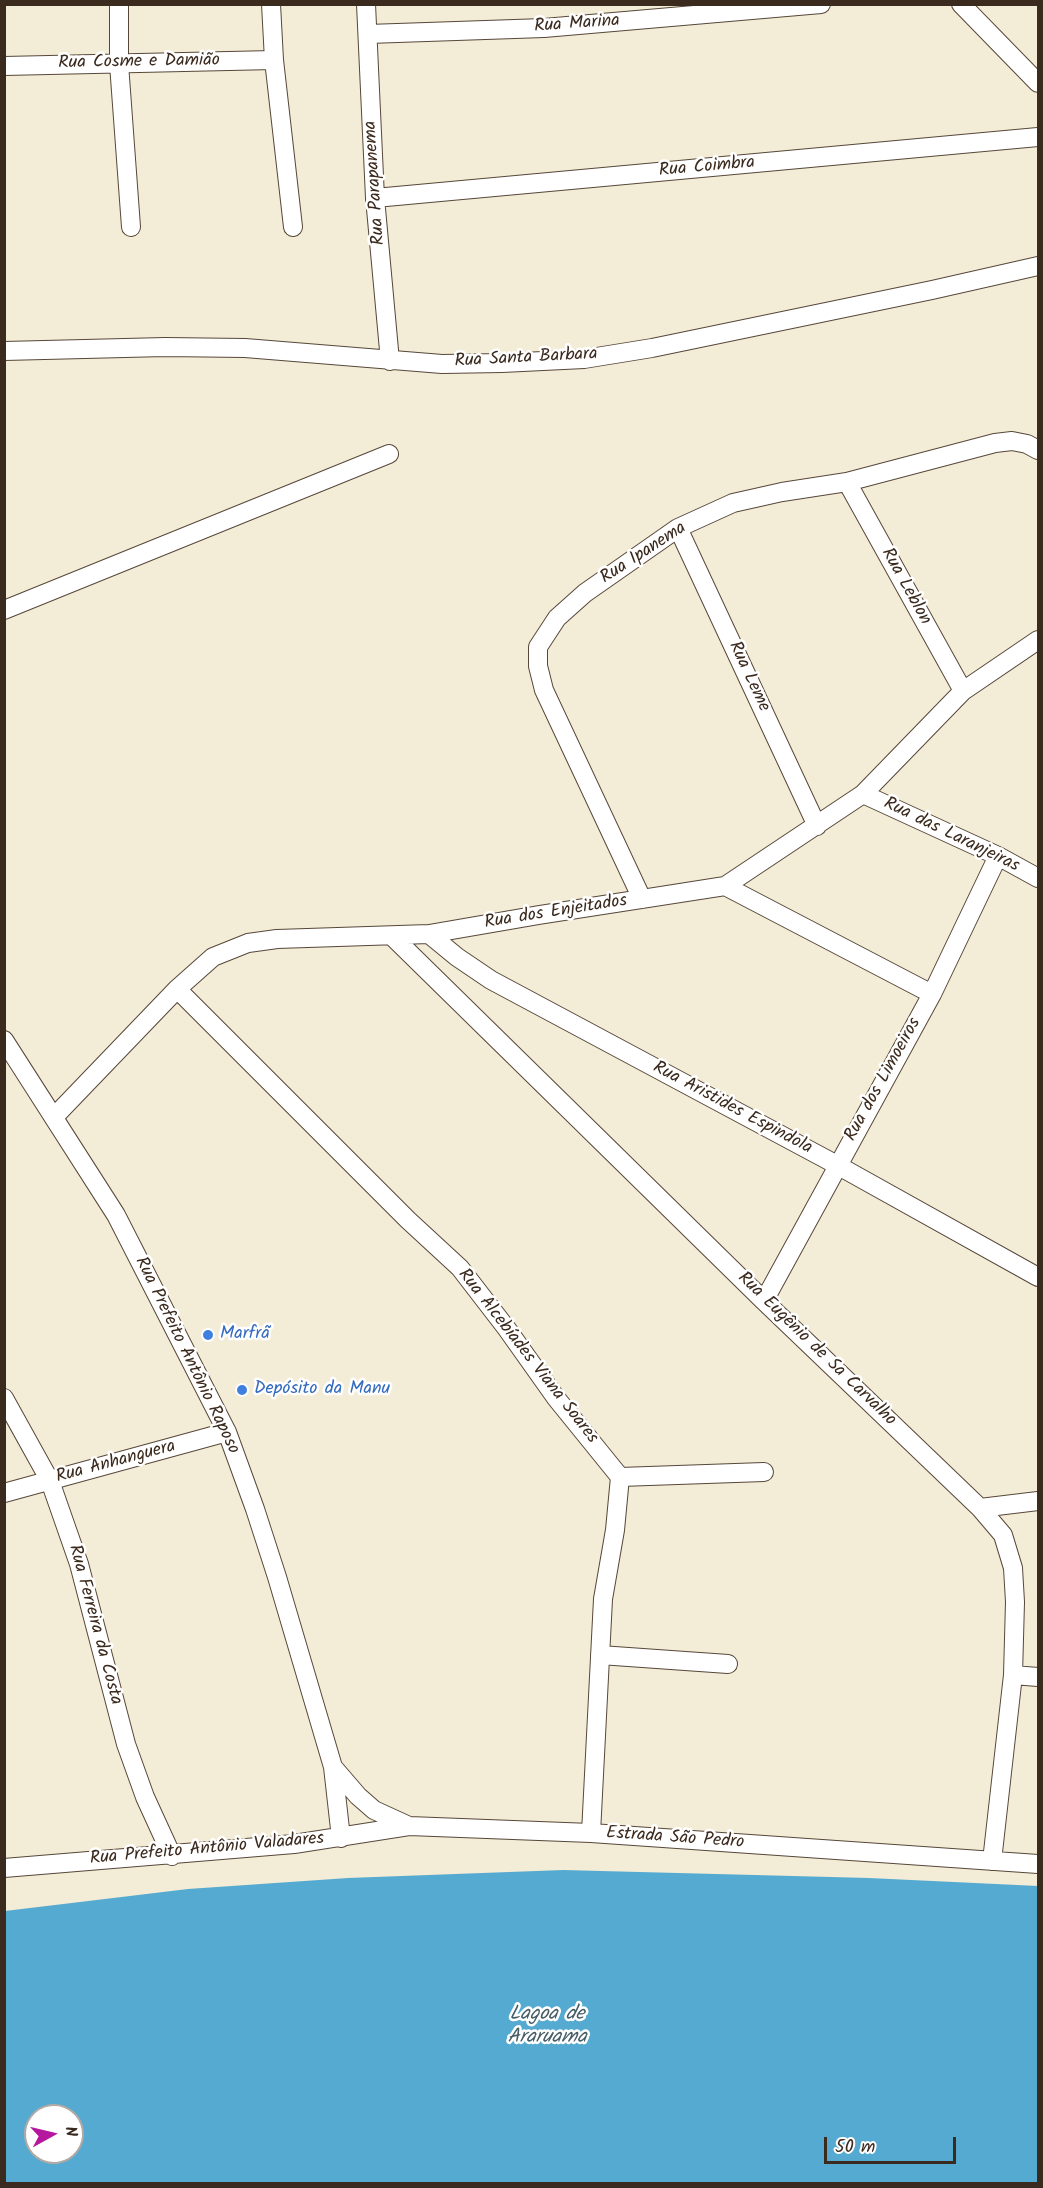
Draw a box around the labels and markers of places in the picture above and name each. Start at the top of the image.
place label: Marfrã [220,1324,270,1346]
marker: Marfrã [201,1328,215,1342]
place label: Depósito da Manu [254,1379,390,1401]
marker: Depósito da Manu [235,1383,249,1397]

